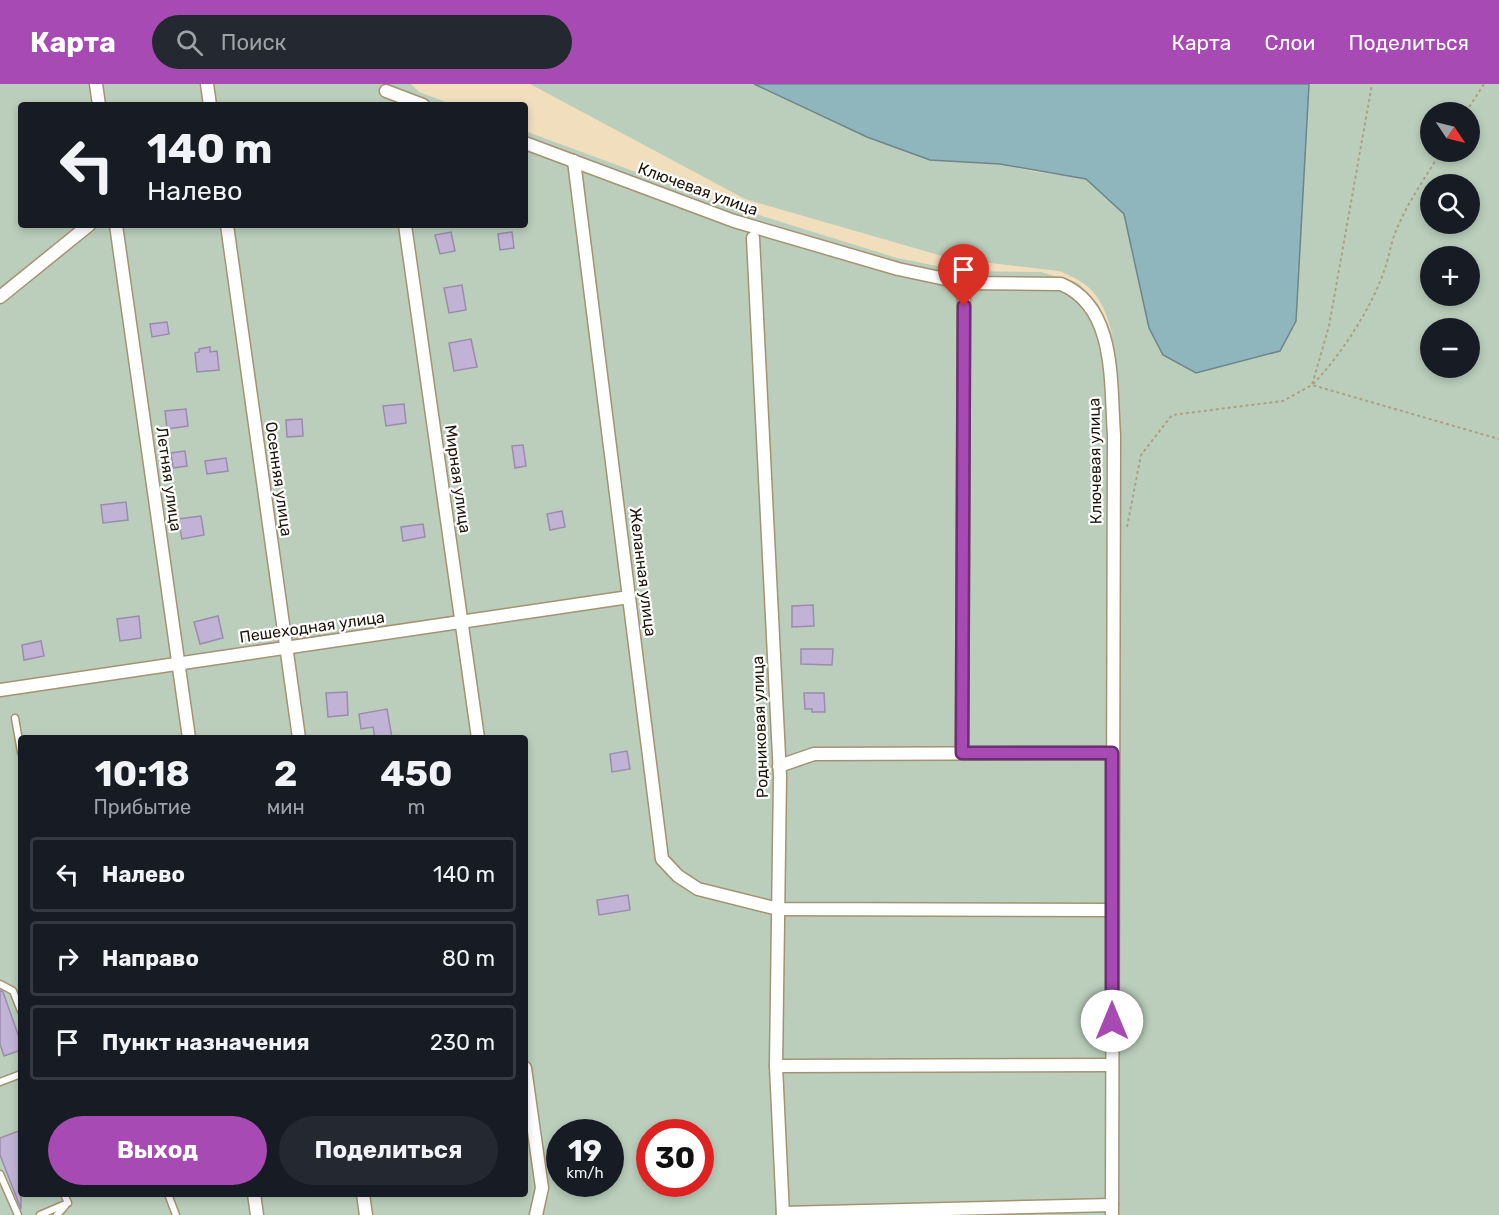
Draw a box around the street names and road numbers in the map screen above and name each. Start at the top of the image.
street label: Ключевая улица [635,158,761,220]
street label: Ключевая улица [1084,398,1106,524]
street label: Осенняя улица [262,420,296,538]
street label: Мирная улица [441,424,475,534]
street label: Летняя улица [152,425,186,533]
street label: Желанная улица [626,506,660,638]
street label: Пешеходная улица [238,607,386,647]
street label: Родниковая улица [748,656,772,798]

